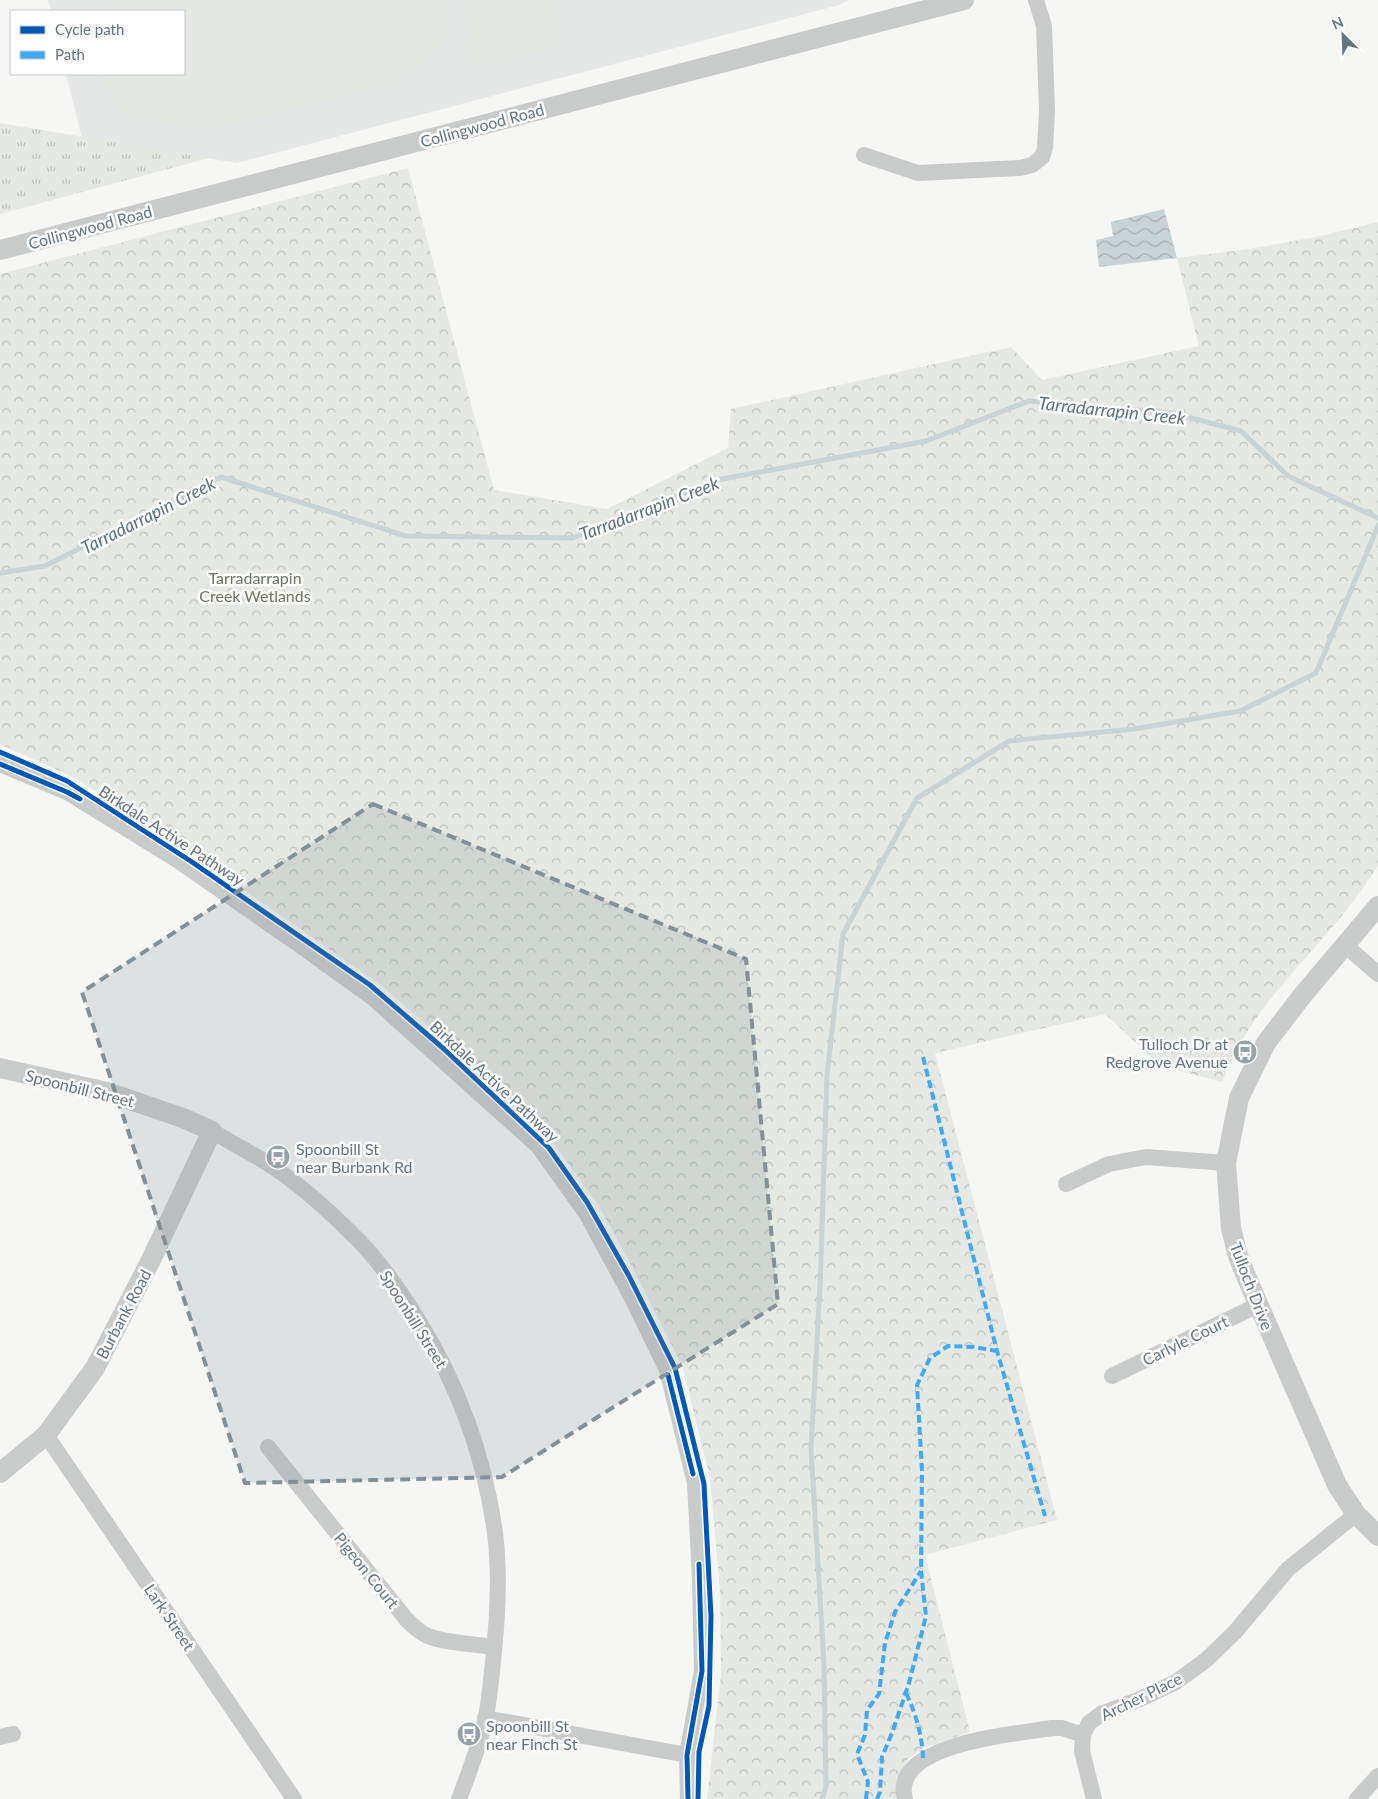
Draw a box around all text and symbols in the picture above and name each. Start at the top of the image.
legend [10,10,185,75]
north arrow [1318,10,1368,60]
text: N [1329,13,1346,33]
text: Cycle path [55,20,124,38]
text: Path [55,45,85,63]
street label: Collingwood Road [418,99,546,151]
street label: Collingwood Road [26,201,154,253]
water label: Tarradarrapin Creek [1037,391,1187,429]
water label: Tarradarrapin Creek [77,471,219,558]
water label: Tarradarrapin Creek [576,471,722,545]
park label: Tarradarrapin Creek Wetlands [199,568,311,605]
street label: Birkdale Active Pathway [96,781,249,889]
street label: Birkdale Active Pathway [427,1016,564,1146]
place label: Tulloch Dr at Redgrove Avenue [1105,1034,1228,1071]
bus stop icon: Tulloch Dr at Redgrove Avenue [1232,1039,1258,1065]
street label: Spoonbill Street [24,1065,136,1111]
place label: Spoonbill St near Burbank Rd [296,1139,412,1176]
bus stop icon: Spoonbill St near Burbank Rd [265,1144,291,1170]
street label: Tulloch Drive [1227,1240,1277,1332]
street label: Burbank Road [91,1266,155,1362]
street label: Spoonbill Street [376,1267,452,1371]
street label: Carlyle Court [1139,1311,1231,1369]
street label: Pigeon Court [331,1528,404,1612]
street label: Lark Street [141,1580,199,1654]
street label: Archer Place [1097,1668,1185,1724]
place label: Spoonbill St near Finch St [486,1716,578,1753]
bus stop icon: Spoonbill St near Finch St [456,1721,482,1747]

